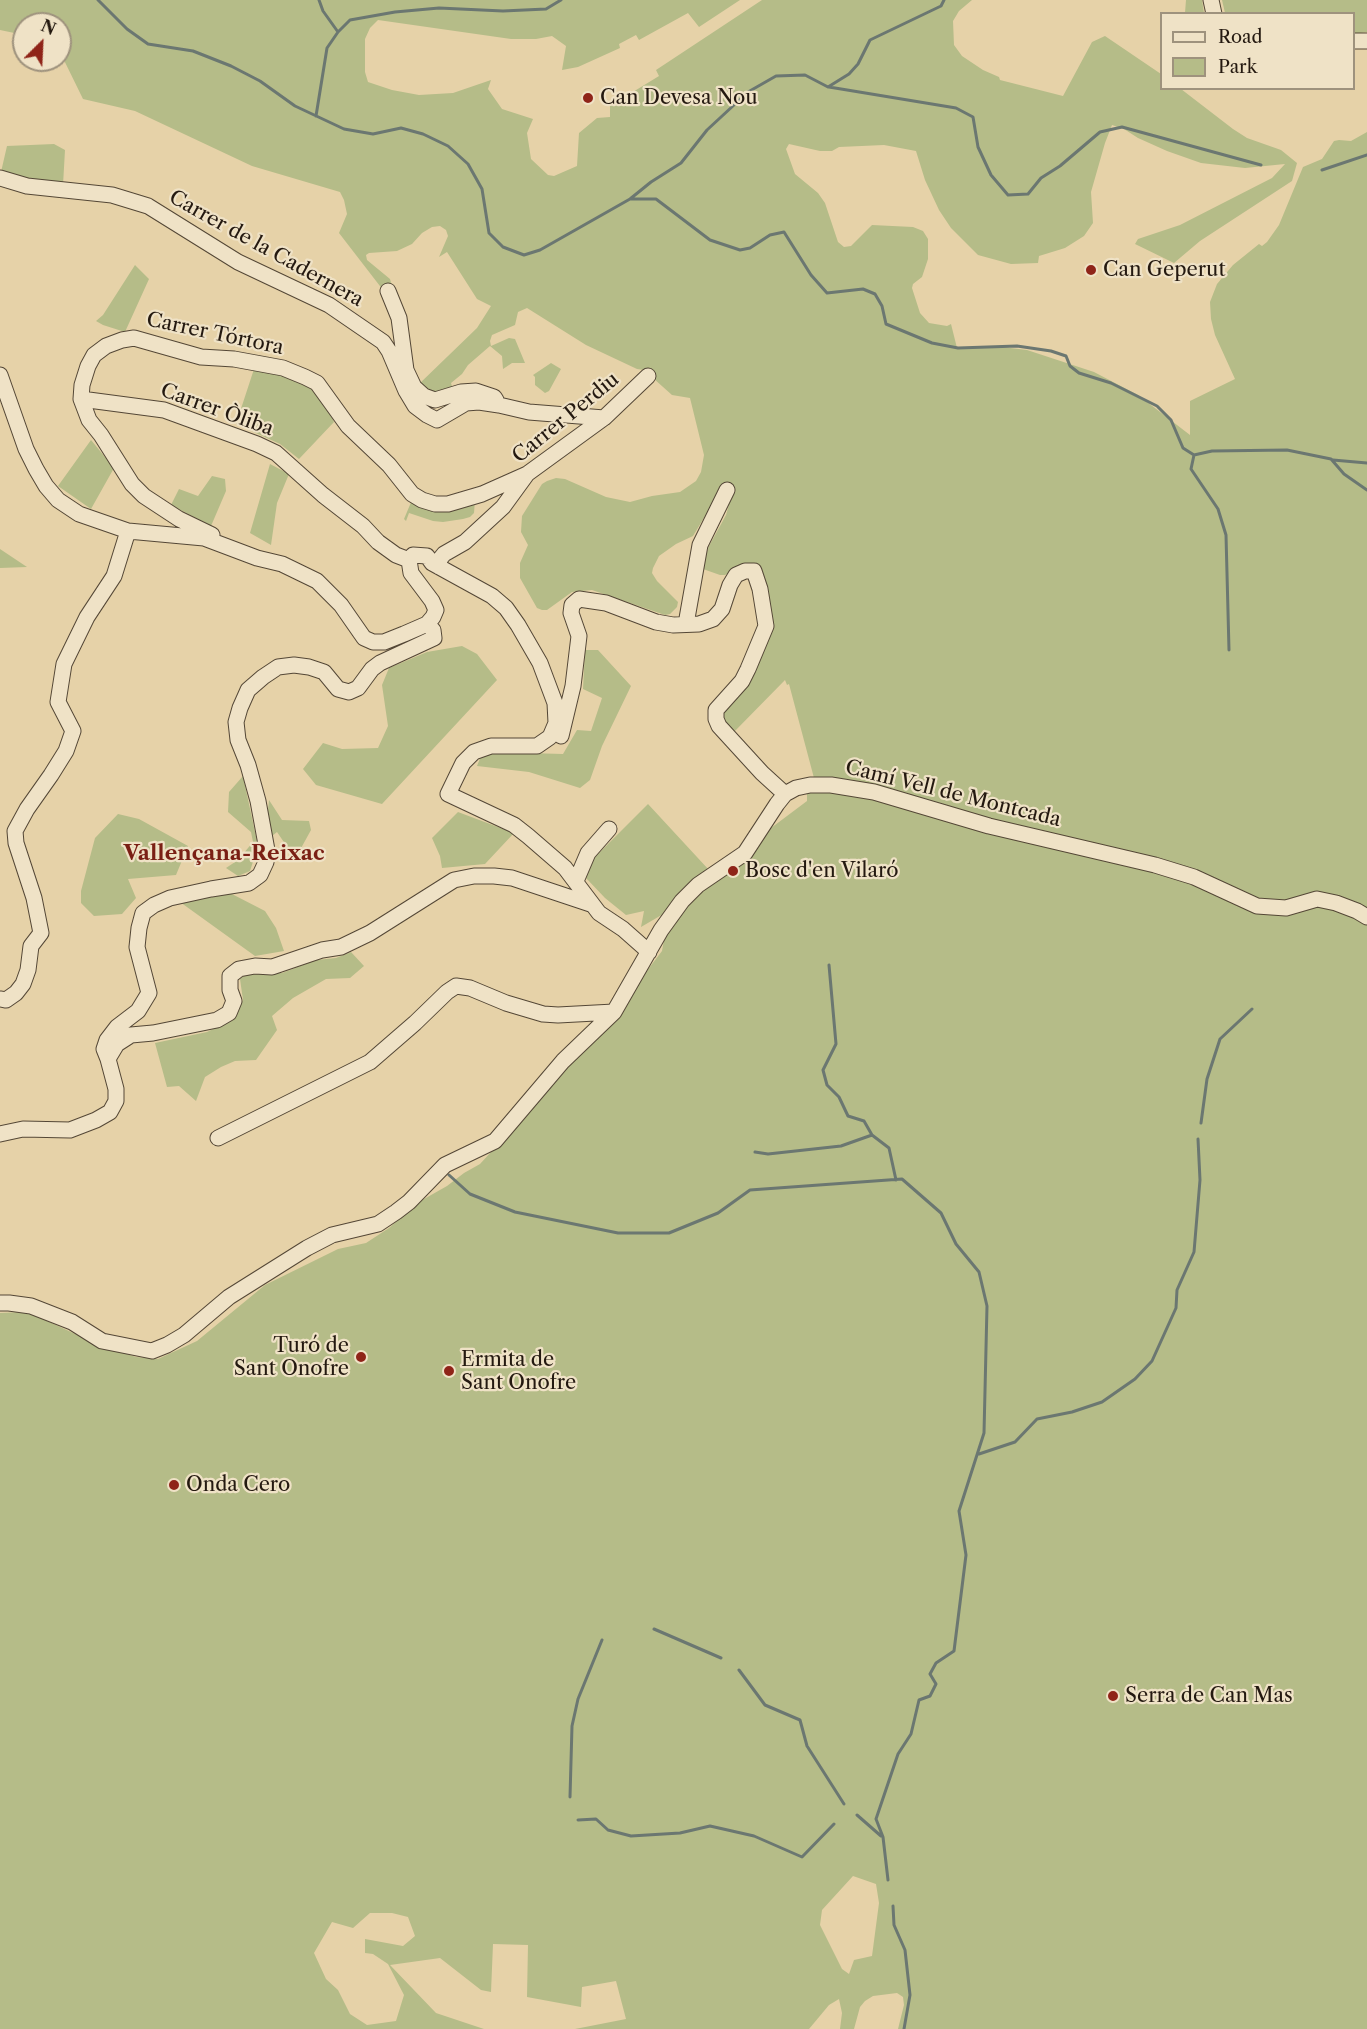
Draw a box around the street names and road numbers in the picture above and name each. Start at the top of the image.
street label: Carrer de la Cadernera [165,186,367,312]
street label: Carrer Tórtora [144,308,286,360]
street label: Carrer Perdiu [508,368,624,468]
street label: Carrer Òliba [157,378,277,442]
street label: Camí Vell de Montcada [843,756,1063,832]

